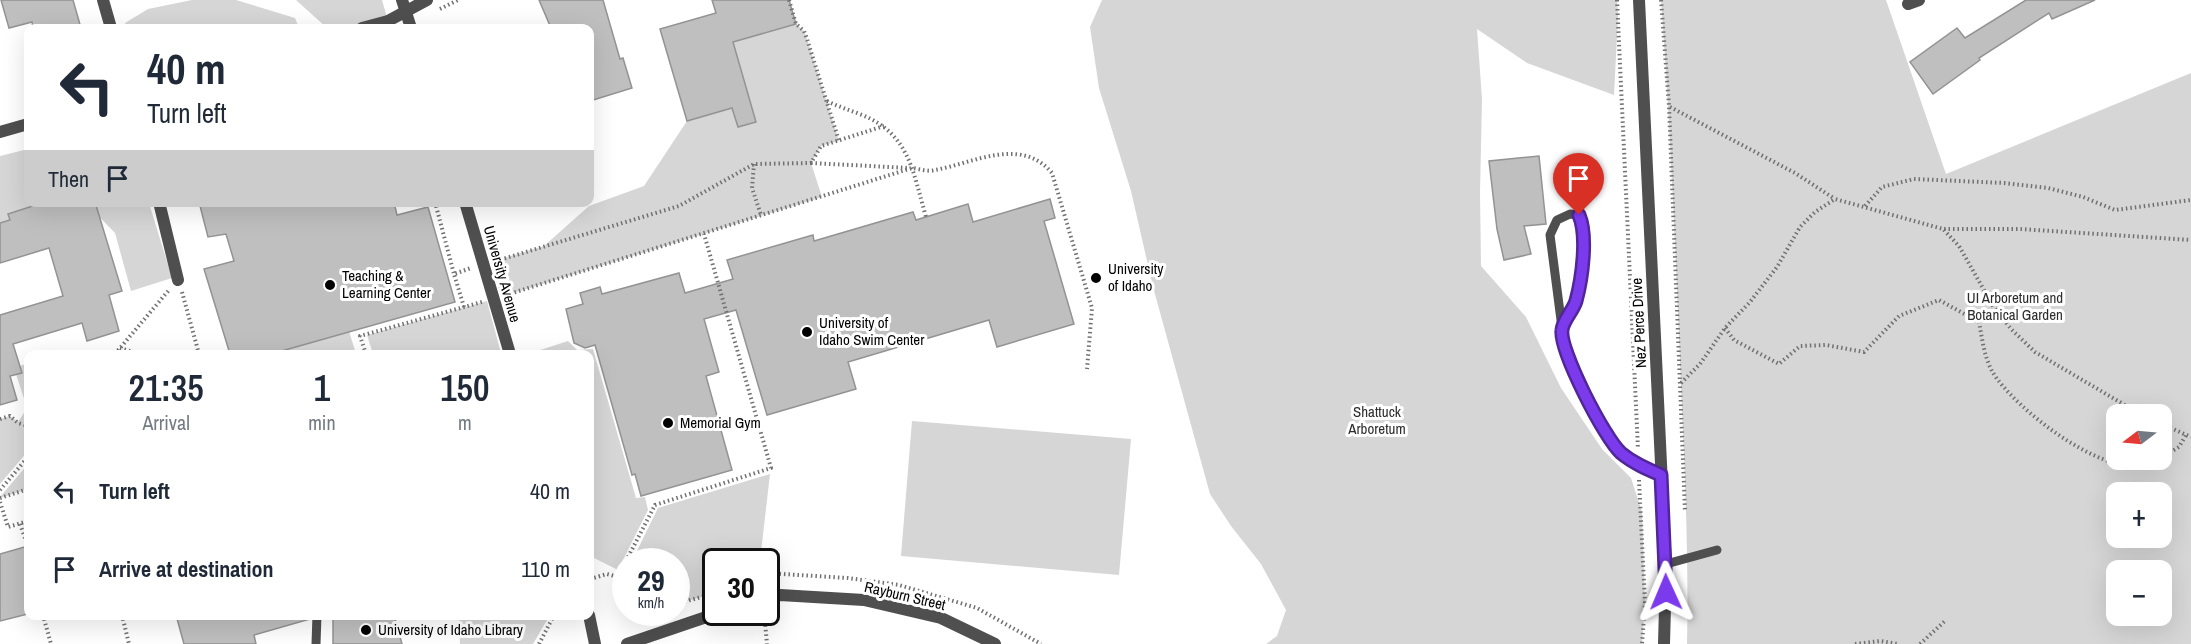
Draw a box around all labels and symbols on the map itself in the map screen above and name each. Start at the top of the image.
pin [1553,153,1604,215]
street label: University Avenue [479,223,526,325]
place label: University of Idaho [1108,258,1164,296]
place label: Teaching & Learning Center [342,265,431,303]
marker: University of Idaho [1089,271,1103,285]
street label: Nez Perce Drive [1626,277,1651,369]
marker: Teaching & Learning Center [323,278,337,292]
park label: UI Arboretum and Botanical Garden [1967,287,2063,325]
place label: University of Idaho Swim Center [819,312,924,350]
marker: University of Idaho Swim Center [800,325,814,339]
park label: Shattuck Arboretum [1347,401,1406,439]
north arrow [2106,404,2172,470]
place label: Memorial Gym [680,412,761,433]
marker: Memorial Gym [661,416,675,430]
speed limit sign: 30 [702,548,780,626]
position arrow [1634,560,1698,624]
street label: Rayburn Street [862,576,948,615]
place label: University of Idaho Library [378,619,524,640]
marker: University of Idaho Library [359,623,373,637]

